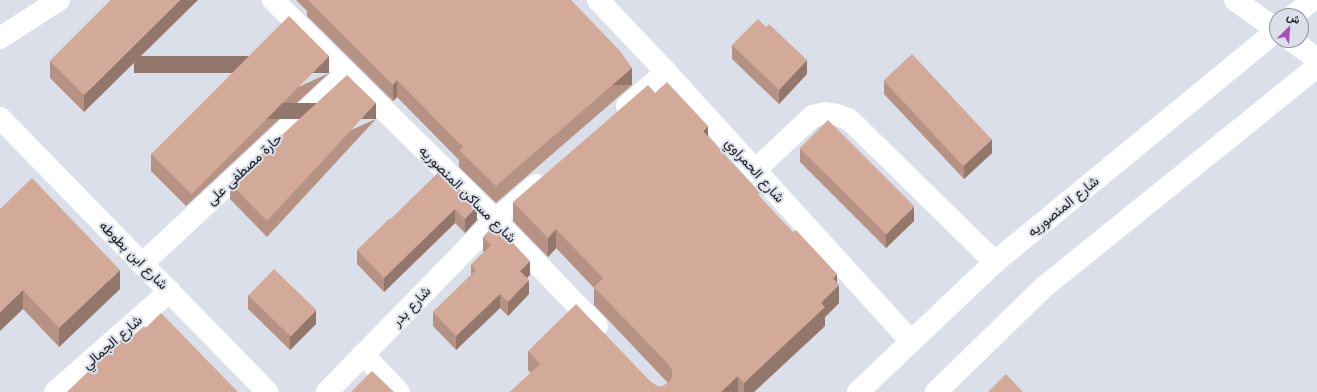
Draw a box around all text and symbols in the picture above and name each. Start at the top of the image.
north arrow [1269,8,1309,48]
text: ش [1284,8,1303,28]
street label: حارة مصطفى على [203,130,285,208]
street label: شارع الحمراوي [722,134,788,206]
street label: شارع مساكن المنصوريه [416,142,520,246]
street label: شارع المنصوريه [1024,172,1102,240]
street label: شارع ابن بطوطه [96,217,172,293]
street label: شارع بدر [388,283,434,329]
street label: شارع الجمالي [79,311,145,373]

